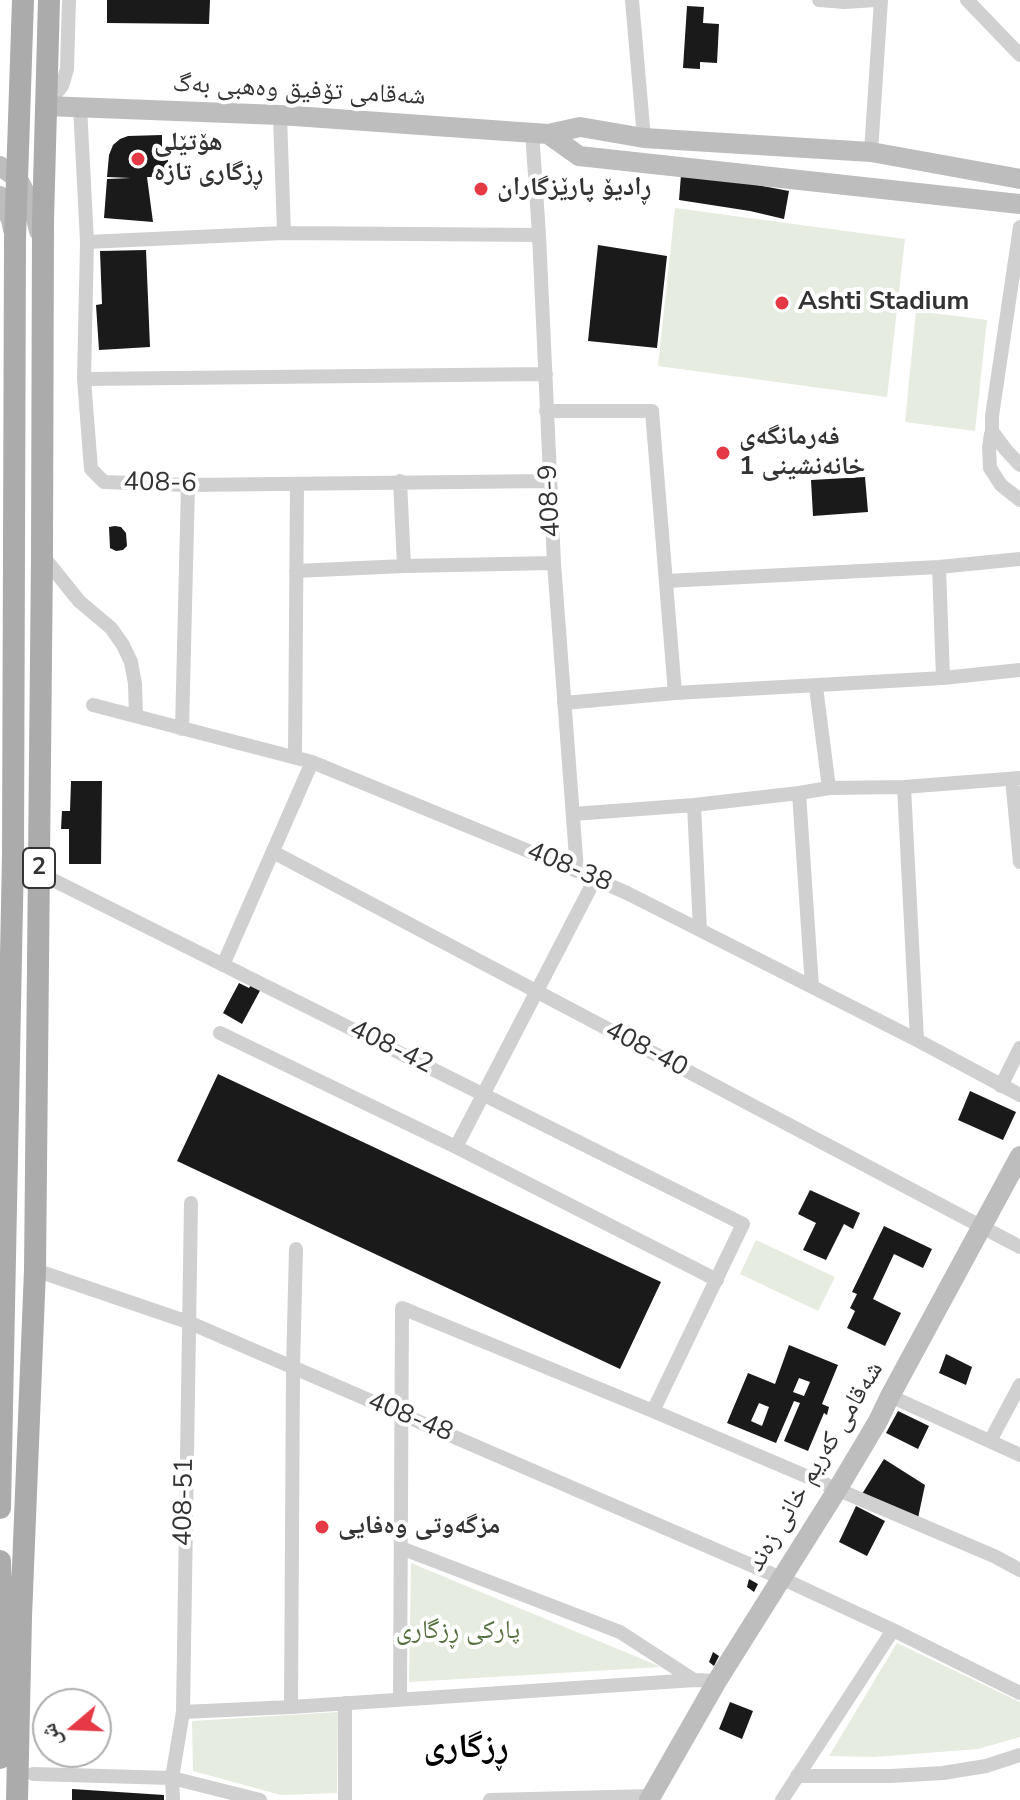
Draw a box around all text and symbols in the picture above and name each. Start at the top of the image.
street label: شەقامی تۆفیق وەهبی بەگ [172,69,426,113]
place label: هۆتێلی ڕزگاری تازە [154,128,263,190]
marker: هۆتێلی ڕزگاری تازە [129,150,147,168]
place label: ڕادیۆ پارێزگاران [497,173,651,205]
marker: ڕادیۆ پارێزگاران [472,180,490,198]
place label: Ashti Stadium [798,287,969,319]
marker: Ashti Stadium [773,294,791,312]
place label: فەرمانگەی خانەنشینی 1 [739,422,865,484]
marker: فەرمانگەی خانەنشینی 1 [714,444,732,462]
street label: 408-9 [534,464,568,538]
street label: 408-6 [123,468,197,500]
street label: 408-38 [522,836,616,900]
road number: 2 [23,848,55,888]
street label: 408-42 [344,1014,438,1082]
street label: 408-40 [599,1015,693,1085]
street label: شەقامی کەریم خانی زەند [741,1356,891,1578]
street label: 408-48 [363,1386,457,1450]
street label: 408-51 [169,1457,201,1547]
place label: مزگەوتی وەفایی [338,1511,500,1543]
marker: مزگەوتی وەفایی [313,1518,331,1536]
park label: پارکی ڕزگاری [396,1616,520,1648]
north arrow [32,1688,112,1768]
text: ش [33,1719,69,1751]
district label: ڕزگاری [424,1729,508,1769]

